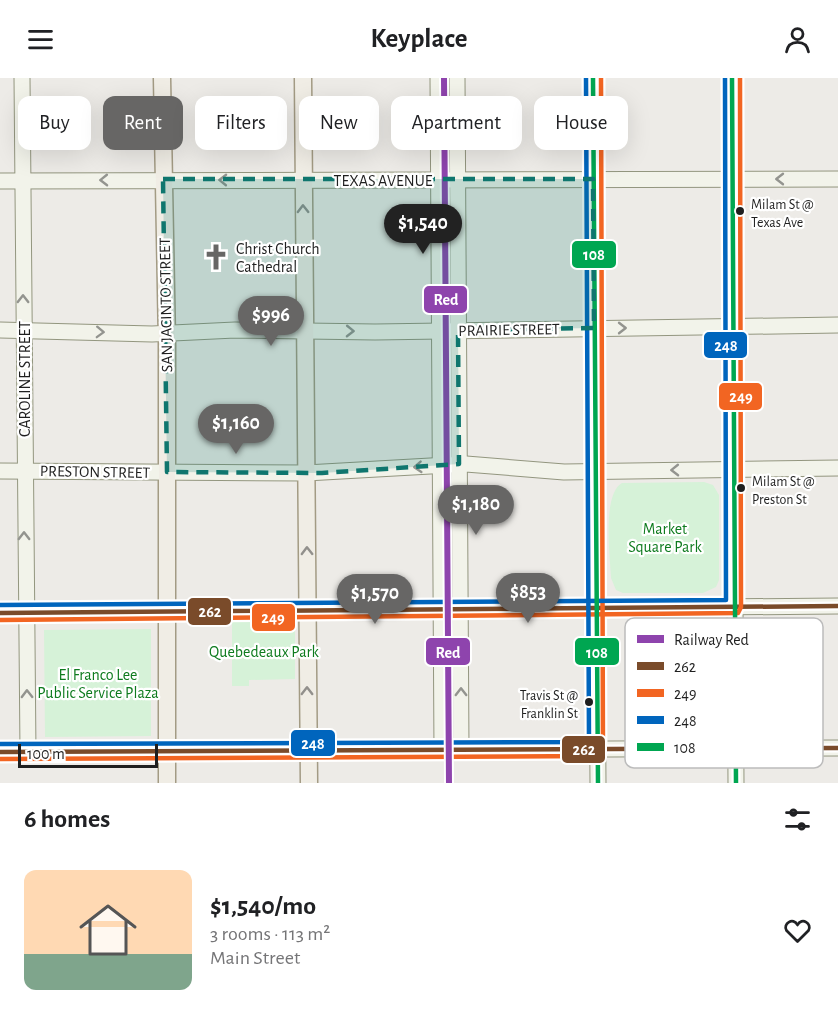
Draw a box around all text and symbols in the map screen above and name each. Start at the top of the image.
icon: menu [24,23,57,56]
icon: person [781,23,814,56]
text: Keyplace [370,25,468,52]
chip: Buy [18,96,91,150]
chip: Rent [103,96,183,150]
chip: Filters [195,96,287,150]
chip: New [299,96,379,150]
chip: Apartment [391,96,522,150]
chip: House [534,96,628,150]
street label: TEXAS AVENUE [334,173,433,189]
one-way arrow [775,173,784,185]
one-way arrow [100,174,109,186]
one-way arrow [218,174,227,186]
place label: Milam St @ Texas Ave [751,198,814,230]
one-way arrow [297,204,309,213]
pin: $1,540 [374,204,472,255]
marker: Milam St @ Texas Ave [734,205,746,217]
text: $1,540 [398,213,448,233]
street label: SAN JACINTO STREET [157,237,175,373]
line badge: 108 [571,240,617,269]
place label: Christ Church Cathedral [236,241,319,275]
church icon: Christ Church Cathedral [201,242,231,272]
text: 108 [583,247,605,263]
line badge: Red [423,285,468,314]
text: Red [434,292,459,308]
one-way arrow [17,294,29,303]
pin: $996 [235,296,307,347]
text: $996 [252,305,290,325]
street label: CAROLINE STREET [17,321,33,437]
street label: PRAIRIE STREET [458,321,560,339]
one-way arrow [617,322,626,334]
one-way arrow [346,325,355,337]
one-way arrow [96,326,105,338]
line badge: 248 [703,331,748,359]
text: 248 [714,338,738,354]
line badge: 249 [718,382,763,411]
text: 249 [729,389,753,405]
pin: $1,160 [187,404,285,455]
text: $1,160 [212,413,260,433]
one-way arrow [413,460,422,473]
street label: PRESTON STREET [40,463,150,481]
one-way arrow [671,464,680,476]
place label: Milam St @ Preston St [752,475,815,507]
marker: Milam St @ Preston St [735,482,747,494]
pin: $1,180 [427,485,525,536]
text: $1,180 [452,494,500,514]
park label: Market Square Park [628,521,702,555]
one-way arrow [18,531,31,540]
one-way arrow [300,546,313,555]
pin: $853 [492,573,564,624]
pin: $1,570 [326,574,424,625]
text: $853 [510,582,546,602]
text: $1,570 [351,583,399,603]
line badge: 262 [187,597,232,626]
line badge: 249 [251,603,296,632]
text: 262 [199,604,222,620]
text: 249 [261,610,285,626]
legend [625,618,823,768]
text: Railway Red [674,632,749,649]
line badge: Red [425,637,471,666]
line badge: 108 [574,637,620,666]
park label: Quebedeaux Park [209,644,320,661]
text: Red [436,645,461,661]
text: 108 [586,645,608,661]
text: 262 [674,659,696,675]
park label: El Franco Lee Public Service Plaza [37,667,159,701]
one-way arrow [301,686,313,695]
text: 249 [674,686,697,702]
one-way arrow [455,687,467,696]
one-way arrow [20,689,33,698]
place label: Travis St @ Franklin St [520,689,579,721]
marker: Travis St @ Franklin St [583,696,595,708]
text: 248 [674,713,697,729]
line badge: 248 [290,729,336,757]
line badge: 262 [561,735,606,764]
text: 248 [301,736,325,752]
text: 108 [674,740,696,756]
scale bar [18,741,158,768]
text: 262 [573,742,596,758]
text: 100 m [27,746,65,762]
icon: filters [781,803,814,836]
text: 6 homes [24,806,110,832]
text: $1,540/mo [210,893,316,919]
icon: home [72,894,144,966]
icon: heart [781,914,814,947]
text: 3 rooms · 113 m² [210,924,330,944]
text: Main Street [210,948,300,968]

